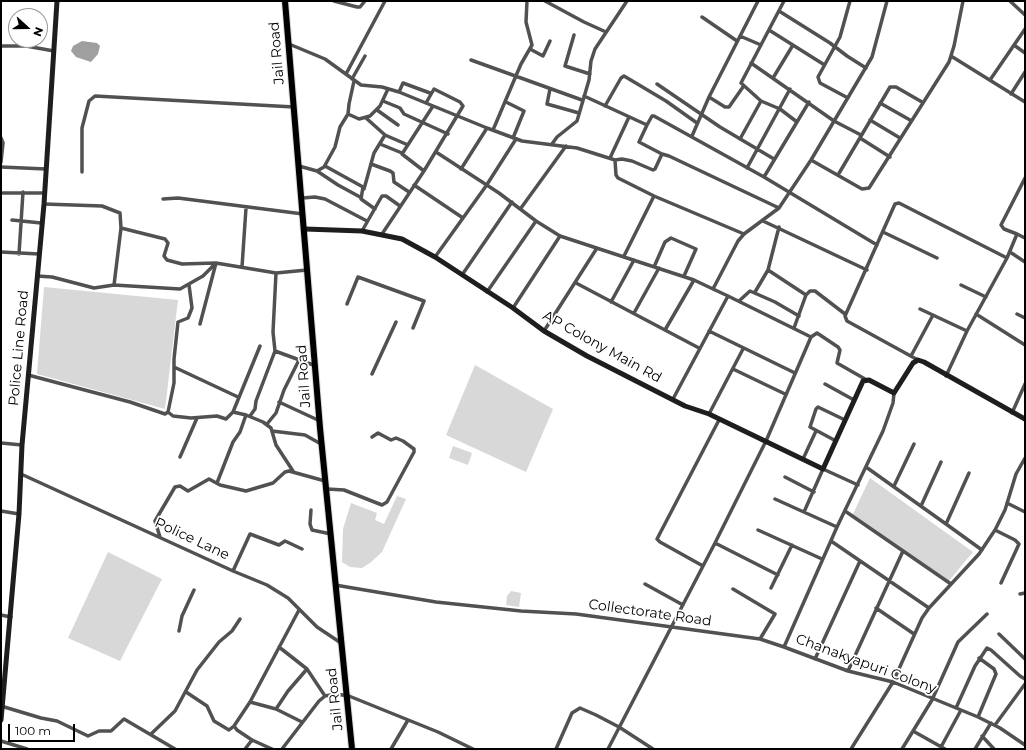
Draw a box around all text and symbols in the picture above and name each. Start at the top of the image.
north arrow [8,8,48,48]
street label: Jail Road [266,21,288,85]
text: N [30,25,46,39]
street label: Police Line Road [6,289,32,407]
street label: AP Colony Main Rd [540,307,664,387]
street label: Jail Road [293,344,315,408]
street label: Police Lane [152,514,232,564]
street label: Collectorate Road [587,596,713,630]
street label: Chanakyapuri Colony [793,631,939,697]
street label: Jail Road [323,667,347,731]
scale bar [10,716,77,742]
text: 100 m [15,723,51,738]

